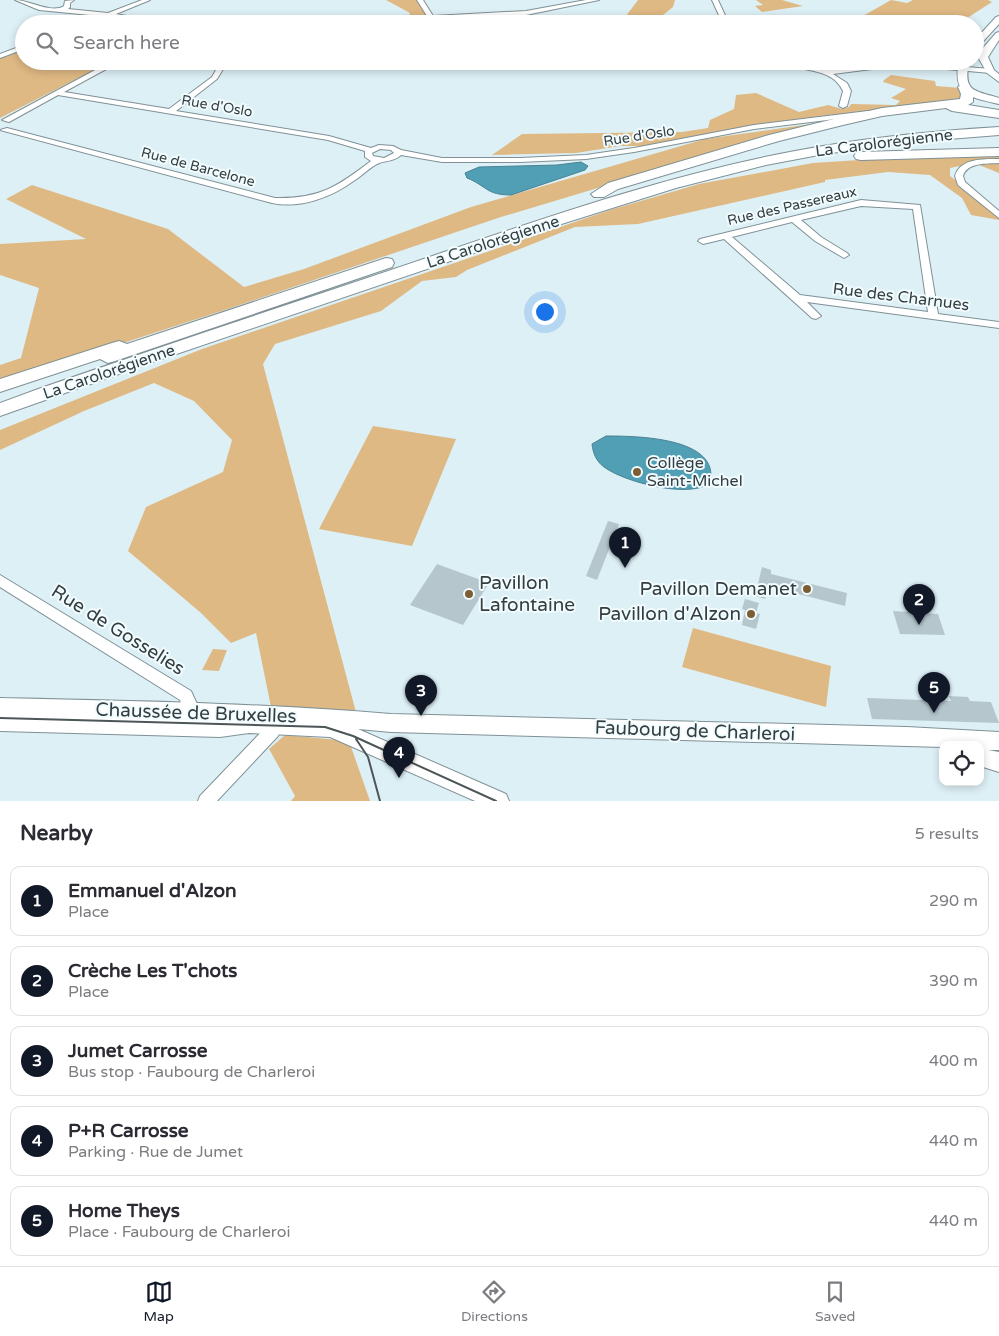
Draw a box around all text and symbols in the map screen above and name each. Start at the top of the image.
search box [15,15,984,70]
icon: search [33,29,61,57]
text: Search here [73,32,180,54]
street label: Rue d'Oslo [180,91,254,121]
street label: Rue d'Oslo [602,122,676,150]
street label: La Carolorégienne [814,125,954,161]
street label: Rue de Barcelone [139,144,257,190]
street label: Rue des Passereaux [726,183,858,229]
street label: La Carolorégienne [424,211,562,273]
street label: Rue des Charnues [832,279,970,315]
your location [532,299,558,325]
street label: La Carolorégienne [40,340,178,404]
place label: Collège Saint-Michel [647,453,743,491]
marker: Collège Saint-Michel [631,466,643,478]
pin: 1 [609,527,641,568]
place label: Pavillon Lafontaine [479,572,575,616]
place label: Pavillon Demanet [640,578,797,600]
street label: Rue de Gosselies [47,580,189,680]
marker: Pavillon Demanet [801,583,813,595]
pin: 2 [903,584,935,625]
marker: Pavillon Lafontaine [463,588,475,600]
place label: Pavillon d'Alzon [598,603,741,625]
marker: Pavillon d'Alzon [745,608,757,620]
pin: 5 [918,672,950,713]
pin: 3 [405,675,437,716]
street label: Chaussée de Bruxelles [95,698,297,728]
street label: Faubourg de Charleroi [594,717,796,745]
pin: 4 [383,737,415,778]
map controls [939,741,984,786]
button: locate [939,741,984,786]
text: Nearby [20,821,93,846]
text: 5 results [915,824,979,844]
text: Emmanuel d'Alzon [68,880,237,902]
text: 1 [32,891,42,911]
text: 290 m [929,891,978,911]
text: Place [68,902,109,922]
text: Crèche Les T'chots [68,960,237,982]
text: 2 [32,971,42,991]
text: 390 m [929,971,978,991]
text: Place [68,982,109,1002]
text: Jumet Carrosse [68,1040,208,1062]
text: 3 [32,1051,42,1071]
text: 400 m [929,1051,978,1071]
text: Bus stop · Faubourg de Charleroi [68,1062,315,1082]
text: P+R Carrosse [68,1120,189,1142]
text: 4 [32,1131,42,1151]
text: 440 m [929,1131,978,1151]
text: Parking · Rue de Jumet [68,1142,243,1162]
text: Home Theys [68,1200,180,1222]
text: 5 [32,1211,42,1231]
text: 440 m [929,1211,978,1231]
text: Place · Faubourg de Charleroi [68,1222,290,1242]
tab: Map [144,1278,174,1325]
tab: Directions [461,1278,528,1325]
tab: Saved [815,1278,855,1325]

